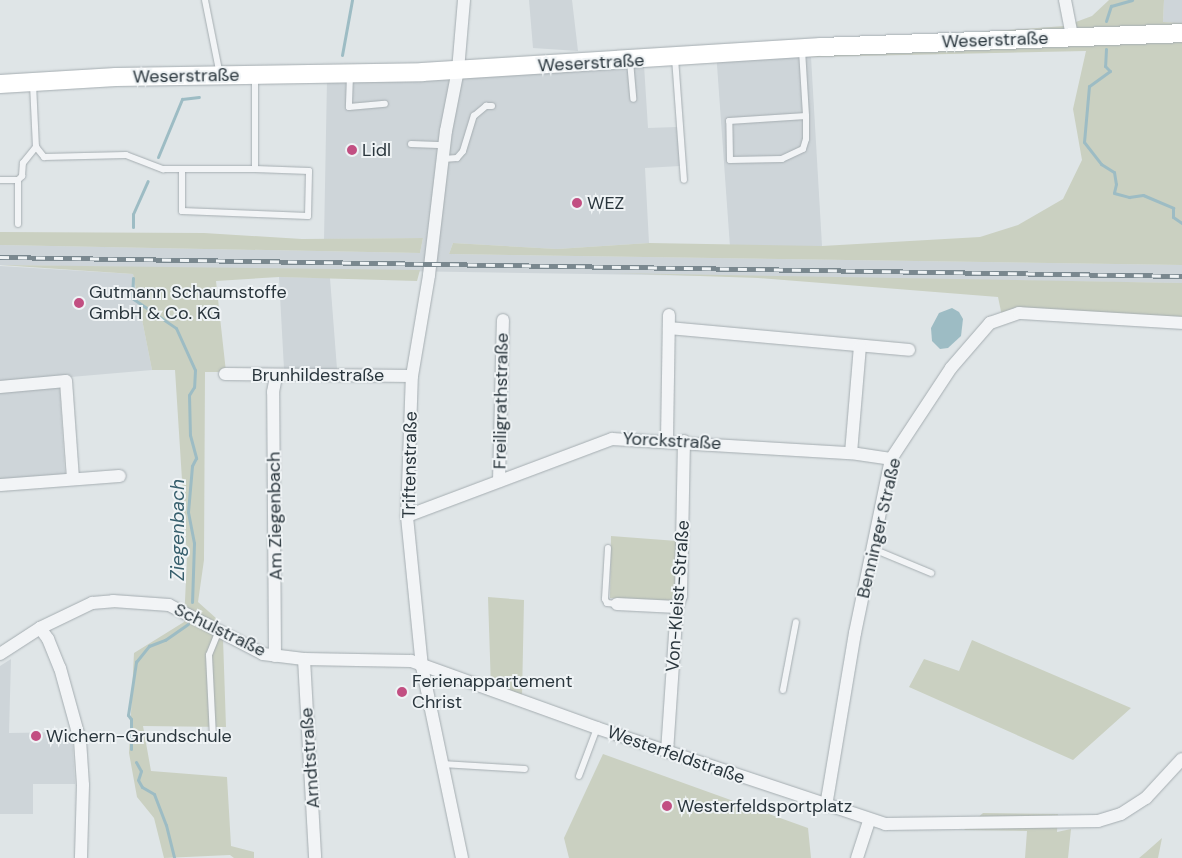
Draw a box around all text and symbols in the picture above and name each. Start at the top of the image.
street label: Weserstraße [941,27,1049,53]
street label: Weserstraße [537,49,645,77]
street label: Weserstraße [132,64,240,88]
place label: Lidl [362,139,391,161]
marker: Lidl [346,144,358,156]
place label: WEZ [587,192,624,214]
marker: WEZ [571,197,583,209]
place label: Gutmann Schaumstoffe GmbH & Co. KG [89,282,287,324]
marker: Gutmann Schaumstoffe GmbH & Co. KG [73,297,85,309]
street label: Freiligrathstraße [489,333,513,469]
street label: Brunhildestraße [252,364,384,386]
street label: Triftenstraße [398,411,422,519]
street label: Yorckstraße [622,428,722,454]
street label: Am Ziegenbach [263,451,287,581]
street label: Benninger Straße [852,456,906,600]
water label: Ziegenbach [167,479,189,581]
street label: Von-Kleist-Straße [662,519,694,673]
street label: Schulstraße [171,598,269,662]
place label: Ferienappartement Christ [412,671,572,714]
marker: Ferienappartement Christ [396,686,408,698]
street label: Arndtstraße [296,707,324,809]
street label: Westerfeldstraße [604,721,748,789]
place label: Wichern-Grundschule [46,725,232,747]
marker: Wichern-Grundschule [30,730,42,742]
place label: Westerfeldsportplatz [677,795,852,817]
marker: Westerfeldsportplatz [661,800,673,812]

